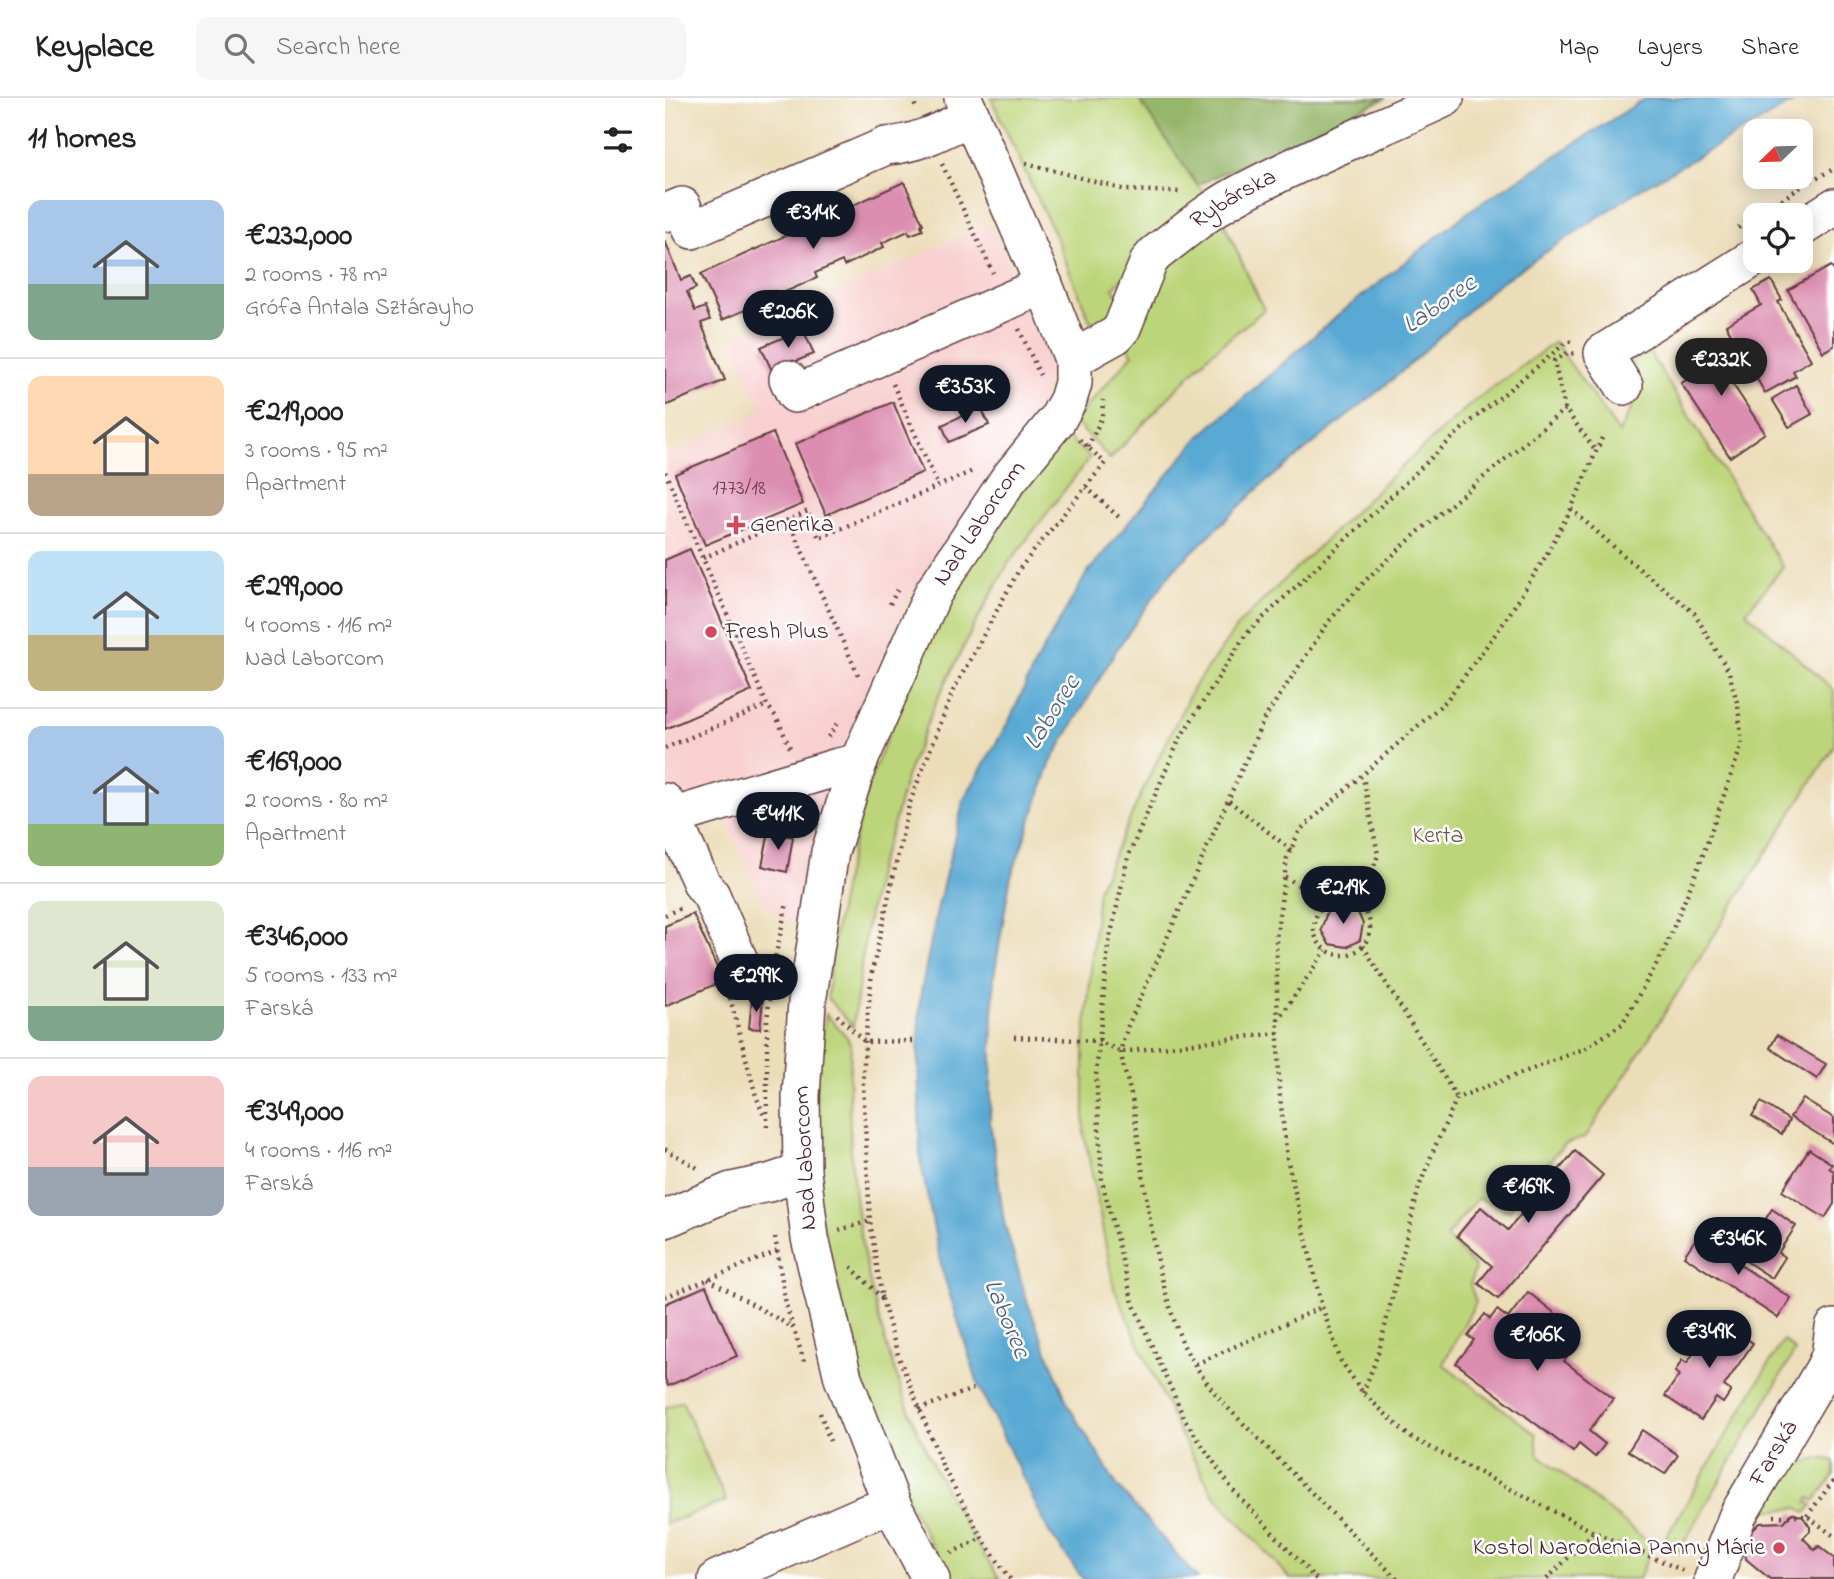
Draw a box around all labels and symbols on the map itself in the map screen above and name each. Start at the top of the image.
north arrow [1743,119,1813,189]
street label: Rybárska [1183,160,1282,238]
pin: €314K [764,192,862,251]
water label: Laborec [1395,265,1486,344]
pin: €206K [739,290,837,350]
pin: €232K [1672,338,1770,398]
pin: €353K [916,366,1014,425]
street label: Nad Laborcom [925,453,1035,593]
house number: 1773/18 [712,474,766,504]
place label: Generika [750,508,834,543]
marker: Generika [728,517,744,533]
place label: Fresh Plus [724,615,829,650]
marker: Fresh Plus [703,624,719,640]
water label: Laborec [1015,667,1092,758]
pin: €411K [729,792,827,852]
park label: Kerta [1413,819,1463,854]
pin: €219K [1294,866,1392,926]
pin: €299K [707,954,805,1014]
street label: Nad Laborcom [785,1085,827,1231]
pin: €169K [1479,1166,1577,1225]
pin: €346K [1689,1218,1787,1277]
water label: Laborec [972,1274,1040,1366]
pin: €349K [1660,1310,1758,1370]
pin: €106K [1488,1314,1586,1373]
street label: Farská [1741,1414,1807,1494]
place label: Kostol Narodenia Panny Márie [1473,1531,1765,1567]
marker: Kostol Narodenia Panny Márie [1771,1540,1787,1556]

